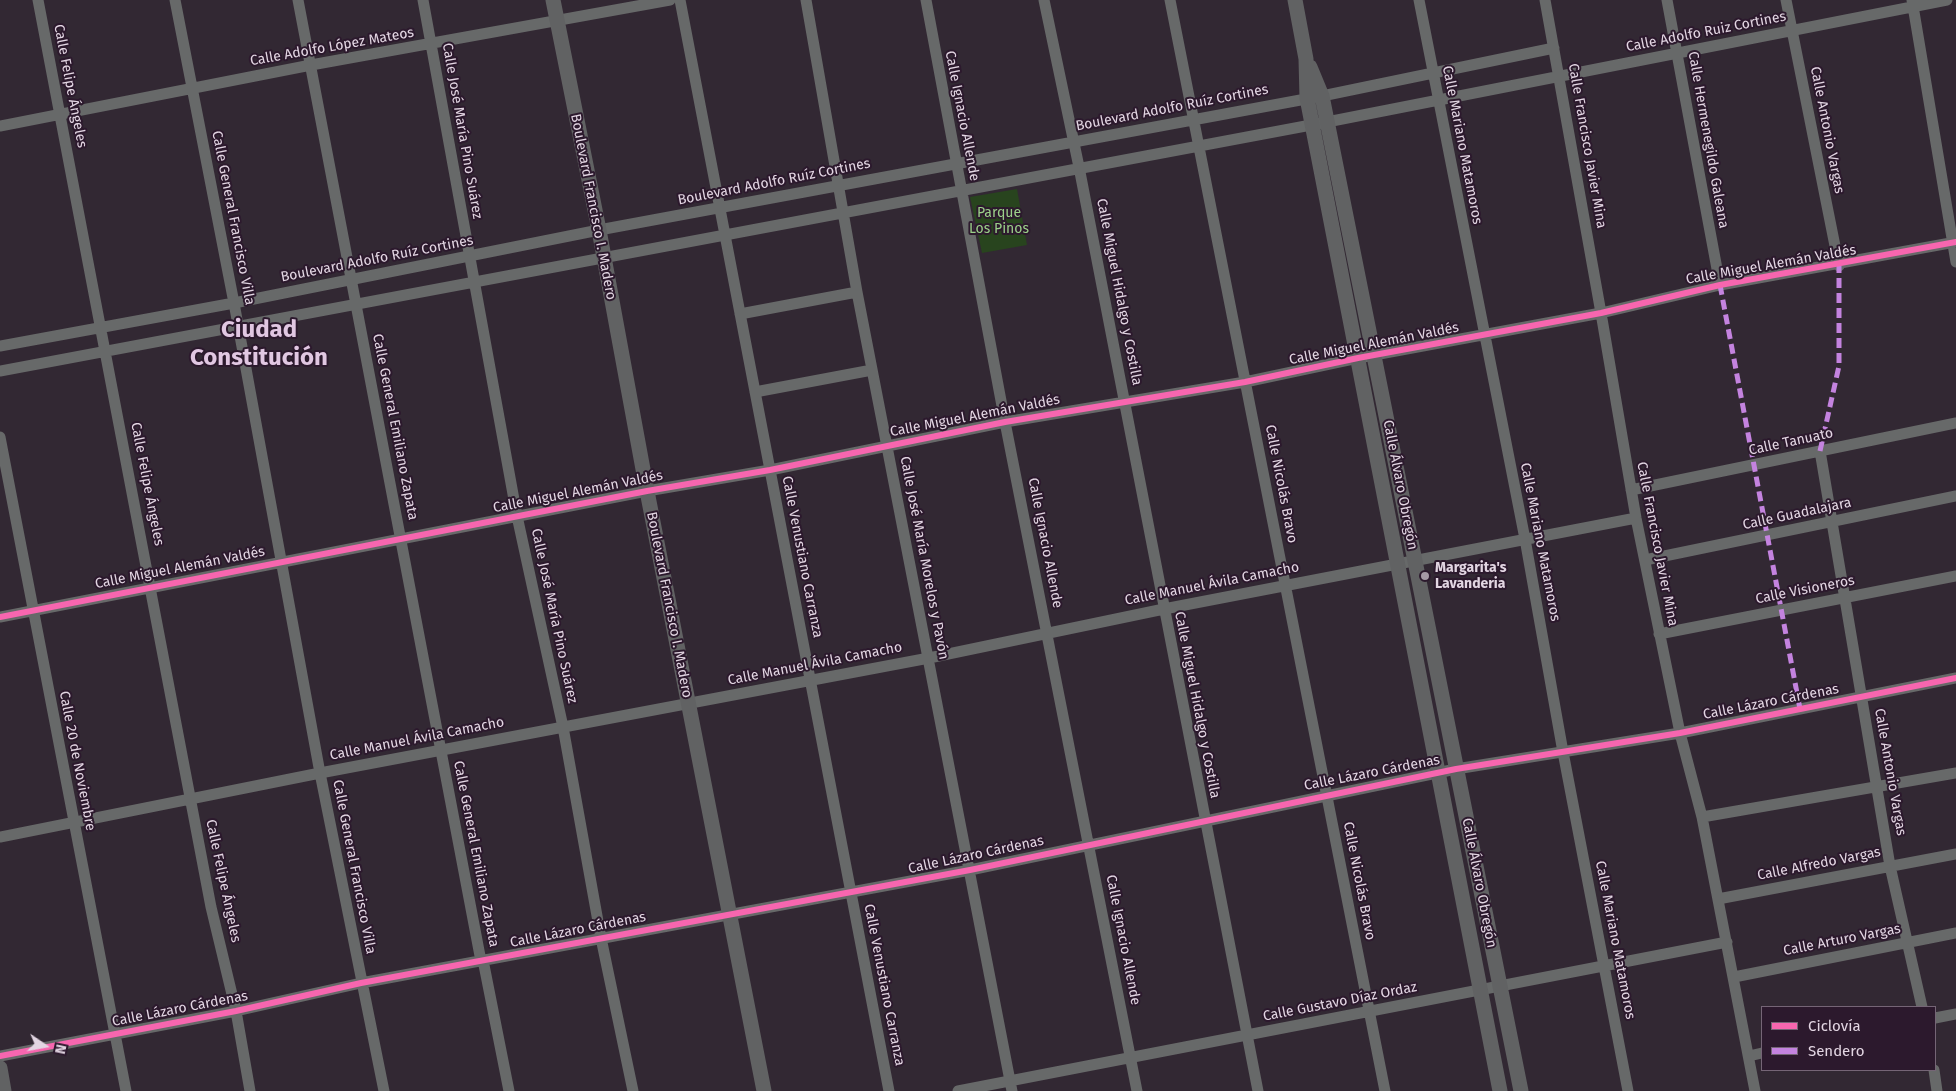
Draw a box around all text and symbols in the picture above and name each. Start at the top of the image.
street label: Calle Adolfo Ruiz Cortines [1625,8,1787,56]
street label: Calle Felipe Ángeles [50,23,90,149]
street label: Calle Adolfo López Mateos [249,24,415,70]
street label: Calle José María Pino Suárez [438,42,486,220]
street label: Calle Ignacio Allende [941,49,983,183]
street label: Calle Hermenegildo Galeana [1684,50,1732,230]
street label: Calle Francisco Javier Mina [1564,62,1610,230]
street label: Calle Mariano Matamoros [1438,64,1486,226]
street label: Calle Antonio Vargas [1806,65,1848,195]
street label: Boulevard Adolfo Ruíz Cortines [1074,81,1270,135]
street label: Boulevard Francisco I. Madero [567,113,619,301]
street label: Calle General Francisco Villa [208,129,258,307]
street label: Boulevard Adolfo Ruíz Cortines [676,155,872,209]
street label: Calle Miguel Hidalgo y Costilla [1093,197,1145,387]
park label: Parque Los Pinos [969,205,1029,238]
street label: Boulevard Adolfo Ruíz Cortines [279,232,475,286]
street label: Calle Miguel Alemán Valdés [1685,242,1857,288]
district label: Ciudad Constitución [190,316,328,372]
street label: Calle Miguel Alemán Valdés [1288,319,1460,369]
street label: Calle General Emiliano Zapata [369,332,421,522]
street label: Calle Miguel Alemán Valdés [889,391,1061,441]
street label: Calle Álvaro Obregón [1379,419,1421,551]
street label: Calle Felipe Ángeles [127,421,167,547]
street label: Calle Nicolás Bravo [1261,423,1301,545]
street label: Calle Tanuato [1747,425,1835,459]
street label: Calle José María Morelos y Pavón [896,455,952,661]
street label: Calle Francisco Javier Mina [1633,460,1681,628]
street label: Calle Mariano Matamoros [1516,461,1564,623]
street label: Calle Miguel Alemán Valdés [492,467,664,517]
street label: Calle Venustiano Carranza [778,475,826,639]
street label: Calle Ignacio Allende [1024,476,1066,610]
street label: Calle Guadalajara [1741,494,1853,534]
street label: Boulevard Francisco I. Madero [643,511,695,699]
street label: Calle José María Pino Suárez [527,527,581,705]
street label: Calle Miguel Alemán Valdés [94,543,266,593]
street label: Calle Manuel Ávila Camacho [1123,559,1301,609]
place label: Margarita's Lavanderia [1435,560,1506,592]
marker: Margarita's Lavanderia [1419,570,1431,582]
street label: Calle Visioneros [1754,572,1856,608]
street label: Calle Miguel Hidalgo y Costilla [1171,610,1223,800]
street label: Calle Manuel Ávila Camacho [726,639,904,689]
street label: Calle Lázaro Cárdenas [1702,681,1840,723]
street label: Calle 20 de Noviembre [55,690,99,832]
street label: Calle Antonio Vargas [1871,707,1909,837]
street label: Calle Manuel Ávila Camacho [328,714,506,764]
street label: Calle Lázaro Cárdenas [1303,752,1441,794]
street label: Calle General Emiliano Zapata [450,759,502,949]
street label: Calle General Francisco Villa [329,778,379,956]
street label: Calle Álvaro Obregón [1458,817,1500,949]
street label: Calle Felipe Ángeles [202,818,244,944]
street label: Calle Nicolás Bravo [1339,820,1379,942]
street label: Calle Lázaro Cárdenas [907,832,1045,878]
street label: Calle Alfredo Vargas [1756,844,1882,884]
street label: Calle Mariano Matamoros [1591,859,1639,1021]
street label: Calle Ignacio Allende [1102,873,1144,1007]
street label: Calle Venustiano Carranza [860,903,908,1067]
street label: Calle Lázaro Cárdenas [509,909,647,951]
street label: Calle Arturo Vargas [1782,920,1902,960]
street label: Calle Gustavo Díaz Ordaz [1262,979,1418,1025]
street label: Calle Lázaro Cárdenas [111,988,249,1030]
legend [1761,1006,1936,1071]
text: Ciclovía [1808,1017,1861,1035]
north arrow [20,1021,70,1071]
text: Sendero [1808,1042,1864,1060]
text: N [51,1043,69,1056]

